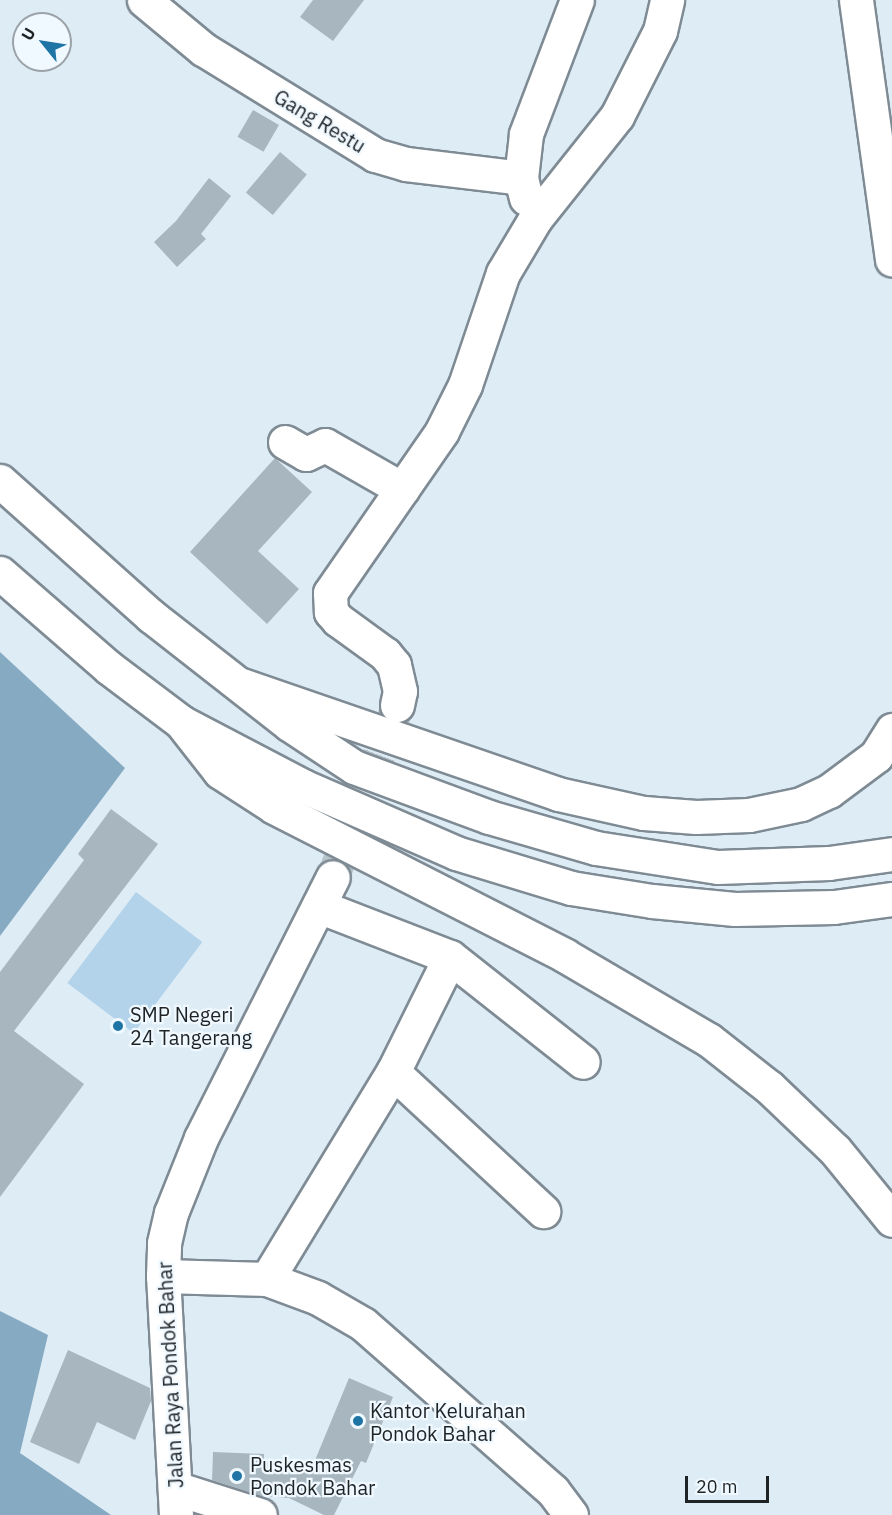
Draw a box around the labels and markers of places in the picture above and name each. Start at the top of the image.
place label: SMP Negeri 24 Tangerang [130,1002,252,1049]
marker: SMP Negeri 24 Tangerang [111,1019,125,1033]
place label: Kantor Kelurahan Pondok Bahar [370,1398,526,1445]
marker: Kantor Kelurahan Pondok Bahar [351,1414,365,1428]
place label: Puskesmas Pondok Bahar [250,1452,375,1499]
marker: Puskesmas Pondok Bahar [228,1467,246,1485]

